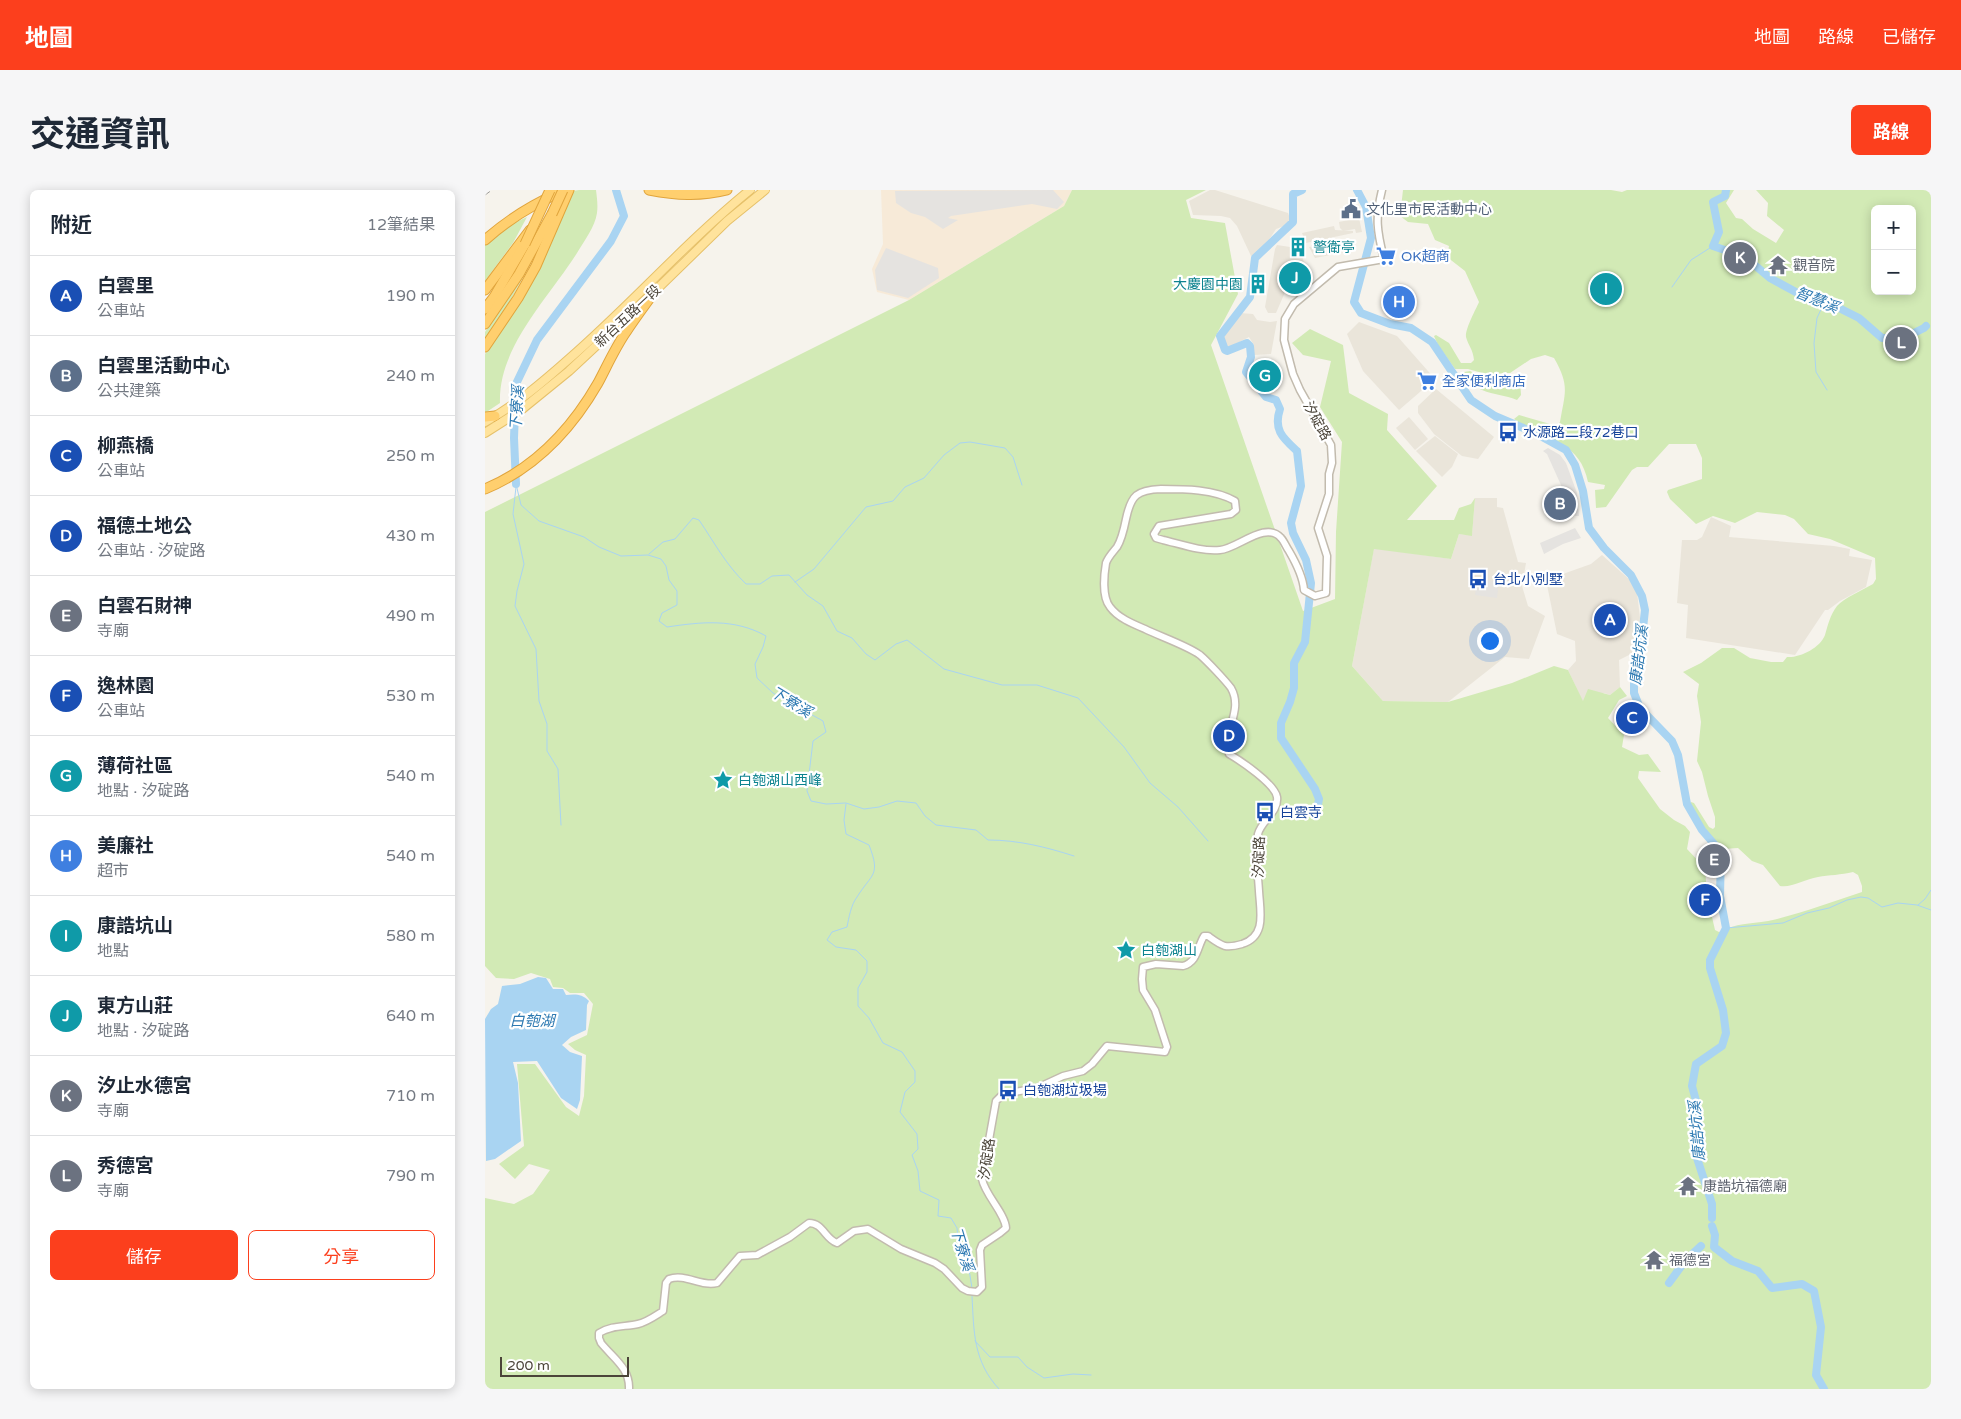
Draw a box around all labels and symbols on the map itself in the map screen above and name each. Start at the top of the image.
public building icon: 文化里市民活動中心 [1340,198,1362,220]
place label: 文化里市民活動中心 [1366,201,1492,218]
building icon: 警衛亭 [1287,236,1309,258]
place label: 警衛亭 [1313,239,1355,256]
pin: K [1724,239,1756,277]
supermarket icon: OK超商 [1375,245,1397,267]
place label: OK超商 [1401,248,1450,265]
temple icon: 觀音院 [1767,254,1789,276]
place label: 觀音院 [1793,257,1835,274]
pin: J [1279,259,1311,297]
pin: I [1590,270,1622,308]
building icon: 大慶園中園 [1247,273,1269,295]
place label: 大慶園中園 [1173,276,1243,293]
street label: 新台五路一段 [591,281,665,351]
pin: H [1383,283,1415,321]
water label: 智慧溪 [1793,283,1843,318]
pin: L [1885,324,1917,362]
pin: G [1249,357,1281,395]
supermarket icon: 全家便利商店 [1416,370,1438,392]
place label: 全家便利商店 [1442,373,1526,390]
water label: 下寮溪 [507,383,527,431]
street label: 汐碇路 [1299,399,1335,443]
bus stop icon: 水源路二段72巷口 [1497,421,1519,443]
place label: 水源路二段72巷口 [1523,424,1639,441]
pin: B [1544,485,1576,523]
bus stop icon: 台北小別墅 [1467,568,1489,590]
place label: 台北小別墅 [1493,571,1563,588]
pin: A [1594,601,1626,639]
water label: 康誥坑溪 [1626,622,1652,686]
your location [1477,628,1503,654]
water label: 下寮溪 [767,683,817,722]
pin: C [1616,699,1648,737]
pin: D [1213,717,1245,755]
place icon: 白匏湖山西峰 [712,769,734,791]
place label: 白匏湖山西峰 [738,772,822,789]
bus stop icon: 白雲寺 [1254,801,1276,823]
place label: 白雲寺 [1280,804,1322,821]
street label: 汐碇路 [1250,836,1268,878]
pin: E [1698,841,1730,879]
pin: F [1689,881,1721,919]
place icon: 白匏湖山 [1115,939,1137,961]
place label: 白匏湖山 [1141,942,1197,959]
water label: 白匏湖 [509,1012,556,1030]
bus stop icon: 白匏湖垃圾場 [997,1079,1019,1101]
place label: 白匏湖垃圾場 [1023,1082,1107,1099]
water label: 康誥坑溪 [1685,1098,1709,1162]
street label: 汐碇路 [976,1137,998,1181]
temple icon: 康誥坑福德廟 [1677,1175,1699,1197]
place label: 康誥坑福德廟 [1703,1178,1787,1195]
water label: 下寮溪 [947,1225,978,1275]
temple icon: 福德宮 [1643,1249,1665,1271]
place label: 福德宮 [1669,1252,1711,1269]
scale bar [500,1354,629,1377]

